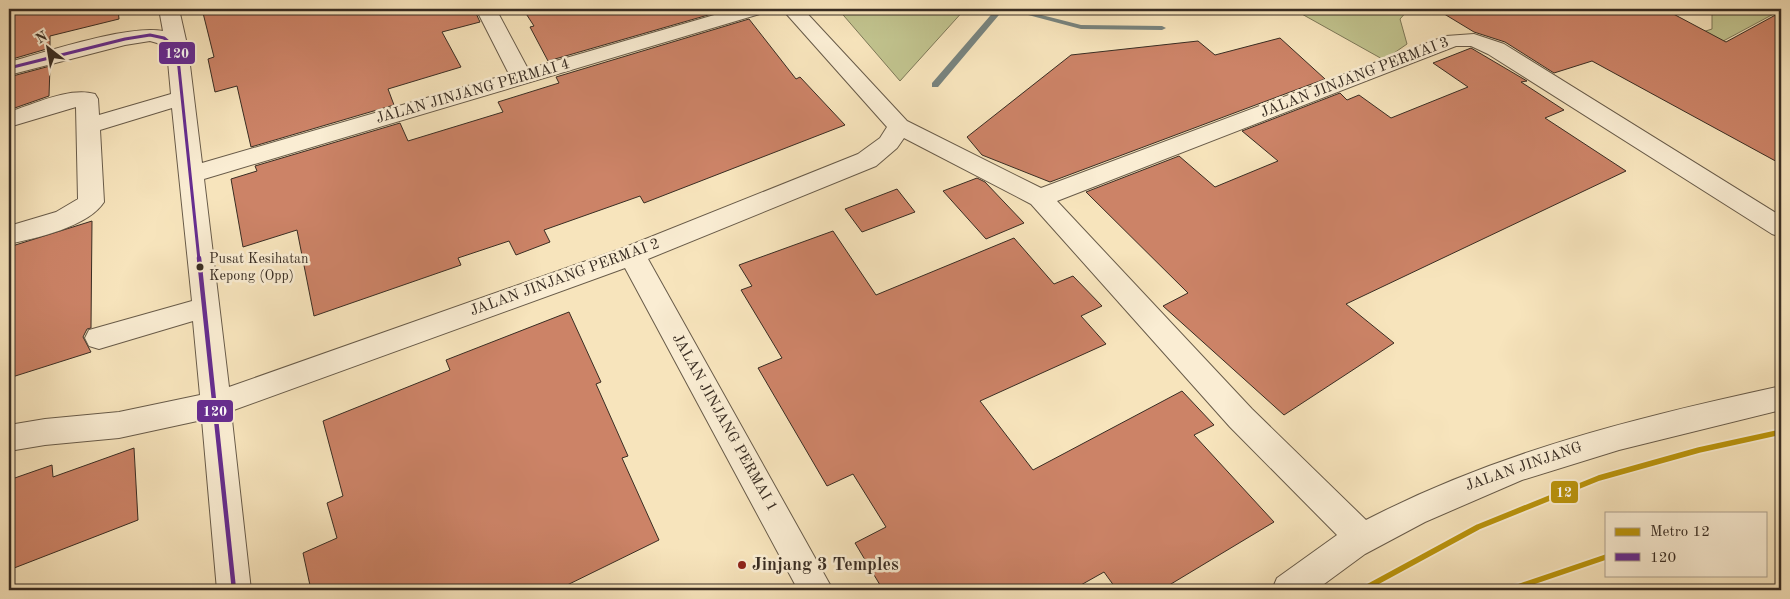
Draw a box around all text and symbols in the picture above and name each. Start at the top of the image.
north arrow [22,22,72,72]
text: N [34,29,50,46]
street label: JALAN JINJANG PERMAI 3 [1259,35,1451,121]
line badge: 120 [158,41,196,65]
text: 120 [165,47,189,61]
street label: JALAN JINJANG PERMAI 4 [374,57,572,127]
street label: JALAN JINJANG PERMAI 2 [468,237,662,319]
place label: Pusat Kesihatan Kepong (Opp) [209,252,309,283]
marker: Pusat Kesihatan Kepong (Opp) [195,262,205,272]
street label: JALAN JINJANG PERMAI 1 [669,332,779,514]
line badge: 120 [196,399,234,423]
text: 120 [203,405,227,419]
street label: JALAN JINJANG [1464,440,1584,494]
line badge: 12 [1550,480,1579,504]
text: 12 [1556,486,1572,500]
legend [1605,512,1768,576]
text: Metro 12 [1650,525,1710,540]
text: 120 [1650,551,1676,566]
place label: Jinjang 3 Temples [752,556,899,574]
marker: Jinjang 3 Temples [736,559,748,571]

